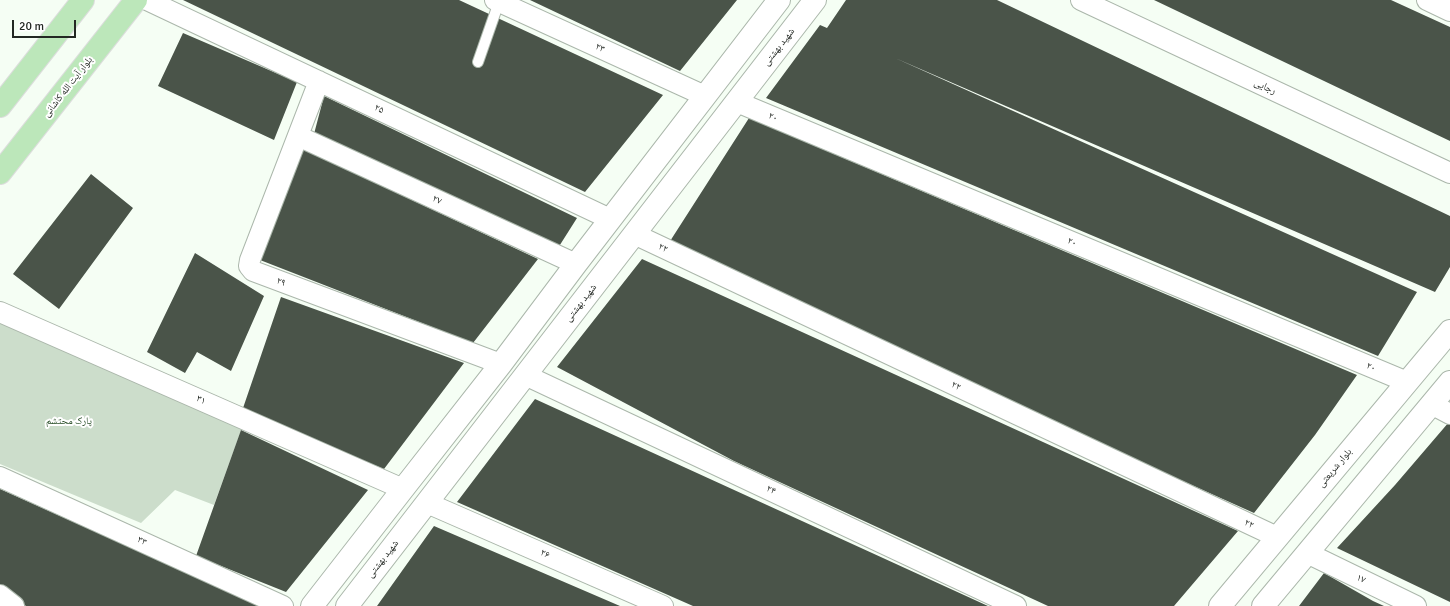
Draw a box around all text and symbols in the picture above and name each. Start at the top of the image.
scale bar [14,12,78,38]
text: 20 m [19,19,44,34]
street label: شهید بهشتی [761,26,797,68]
street label: ۲۳ [593,41,607,55]
street label: بلوار آیت الله کاشانی [41,54,95,120]
street label: رجایی [1252,77,1278,97]
street label: ۲۵ [372,102,386,116]
street label: ۲۰ [767,110,779,124]
street label: ۲۷ [430,193,444,207]
street label: ۲۰ [1066,235,1078,249]
street label: ۲۲ [656,241,670,255]
street label: ۲۹ [275,275,287,289]
street label: شهید بهشتی [563,282,599,324]
street label: ۲۰ [1365,360,1377,374]
street label: ۲۲ [949,379,963,393]
street label: ۳۱ [194,393,208,407]
park label: پارک محتشم [46,415,92,427]
street label: بلوار شریعتی [1315,446,1355,490]
street label: ۲۴ [764,483,778,497]
street label: ۲۲ [1242,517,1256,531]
street label: ۳۳ [135,534,149,548]
street label: شهید بهشتی [365,538,401,580]
street label: ۲۶ [538,547,552,561]
street label: ۱۷ [1354,572,1368,586]

